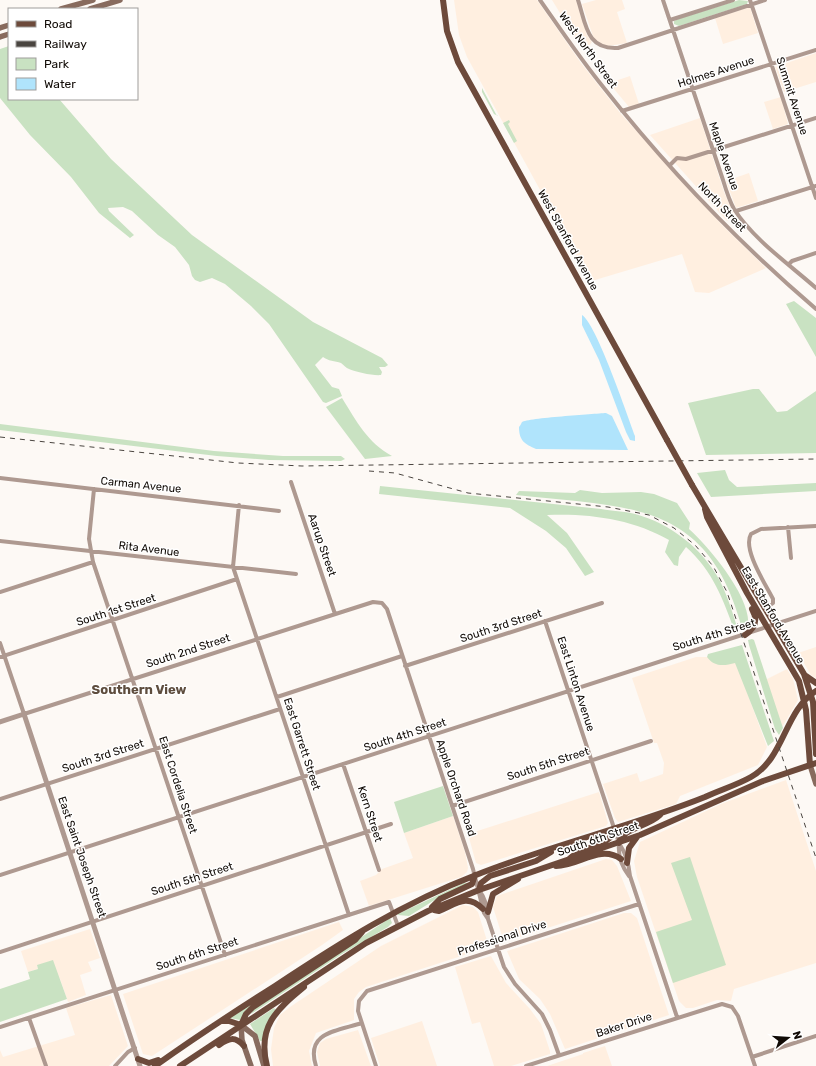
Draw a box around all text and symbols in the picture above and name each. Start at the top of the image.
legend [8,8,138,100]
street label: West North Street [556,9,620,91]
text: Road [44,17,72,31]
text: Railway [44,37,87,51]
street label: Holmes Avenue [676,54,756,90]
street label: Summit Avenue [773,56,811,136]
text: Park [44,57,70,71]
text: Water [44,77,76,91]
street label: Maple Avenue [706,120,742,192]
street label: North Street [695,180,749,235]
street label: West Stanford Avenue [535,187,601,293]
street label: Carman Avenue [100,474,182,496]
street label: Aarup Street [305,512,339,579]
street label: Rita Avenue [118,539,180,559]
street label: East Stanford Avenue [739,564,807,666]
street label: South 1st Street [75,591,158,629]
street label: South 3rd Street [458,606,544,645]
street label: South 4th Street [671,616,758,654]
street label: South 2nd Street [144,631,232,671]
street label: East Linton Avenue [555,635,597,733]
district label: Southern View [92,682,187,697]
street label: East Garrett Street [281,696,323,793]
street label: South 4th Street [362,715,448,754]
street label: East Cordelia Street [156,735,200,836]
street label: South 3rd Street [60,736,146,775]
street label: Apple Orchard Road [433,738,479,838]
street label: South 5th Street [505,744,591,783]
street label: Kern Street [355,785,385,844]
street label: East Saint Joseph Street [55,795,109,920]
street label: South 6th Street [555,819,641,859]
street label: South 5th Street [149,859,235,898]
street label: Professional Drive [456,918,548,958]
street label: South 6th Street [154,934,240,973]
street label: Baker Drive [594,1010,654,1040]
north arrow [768,1018,808,1058]
text: N [790,1030,804,1041]

